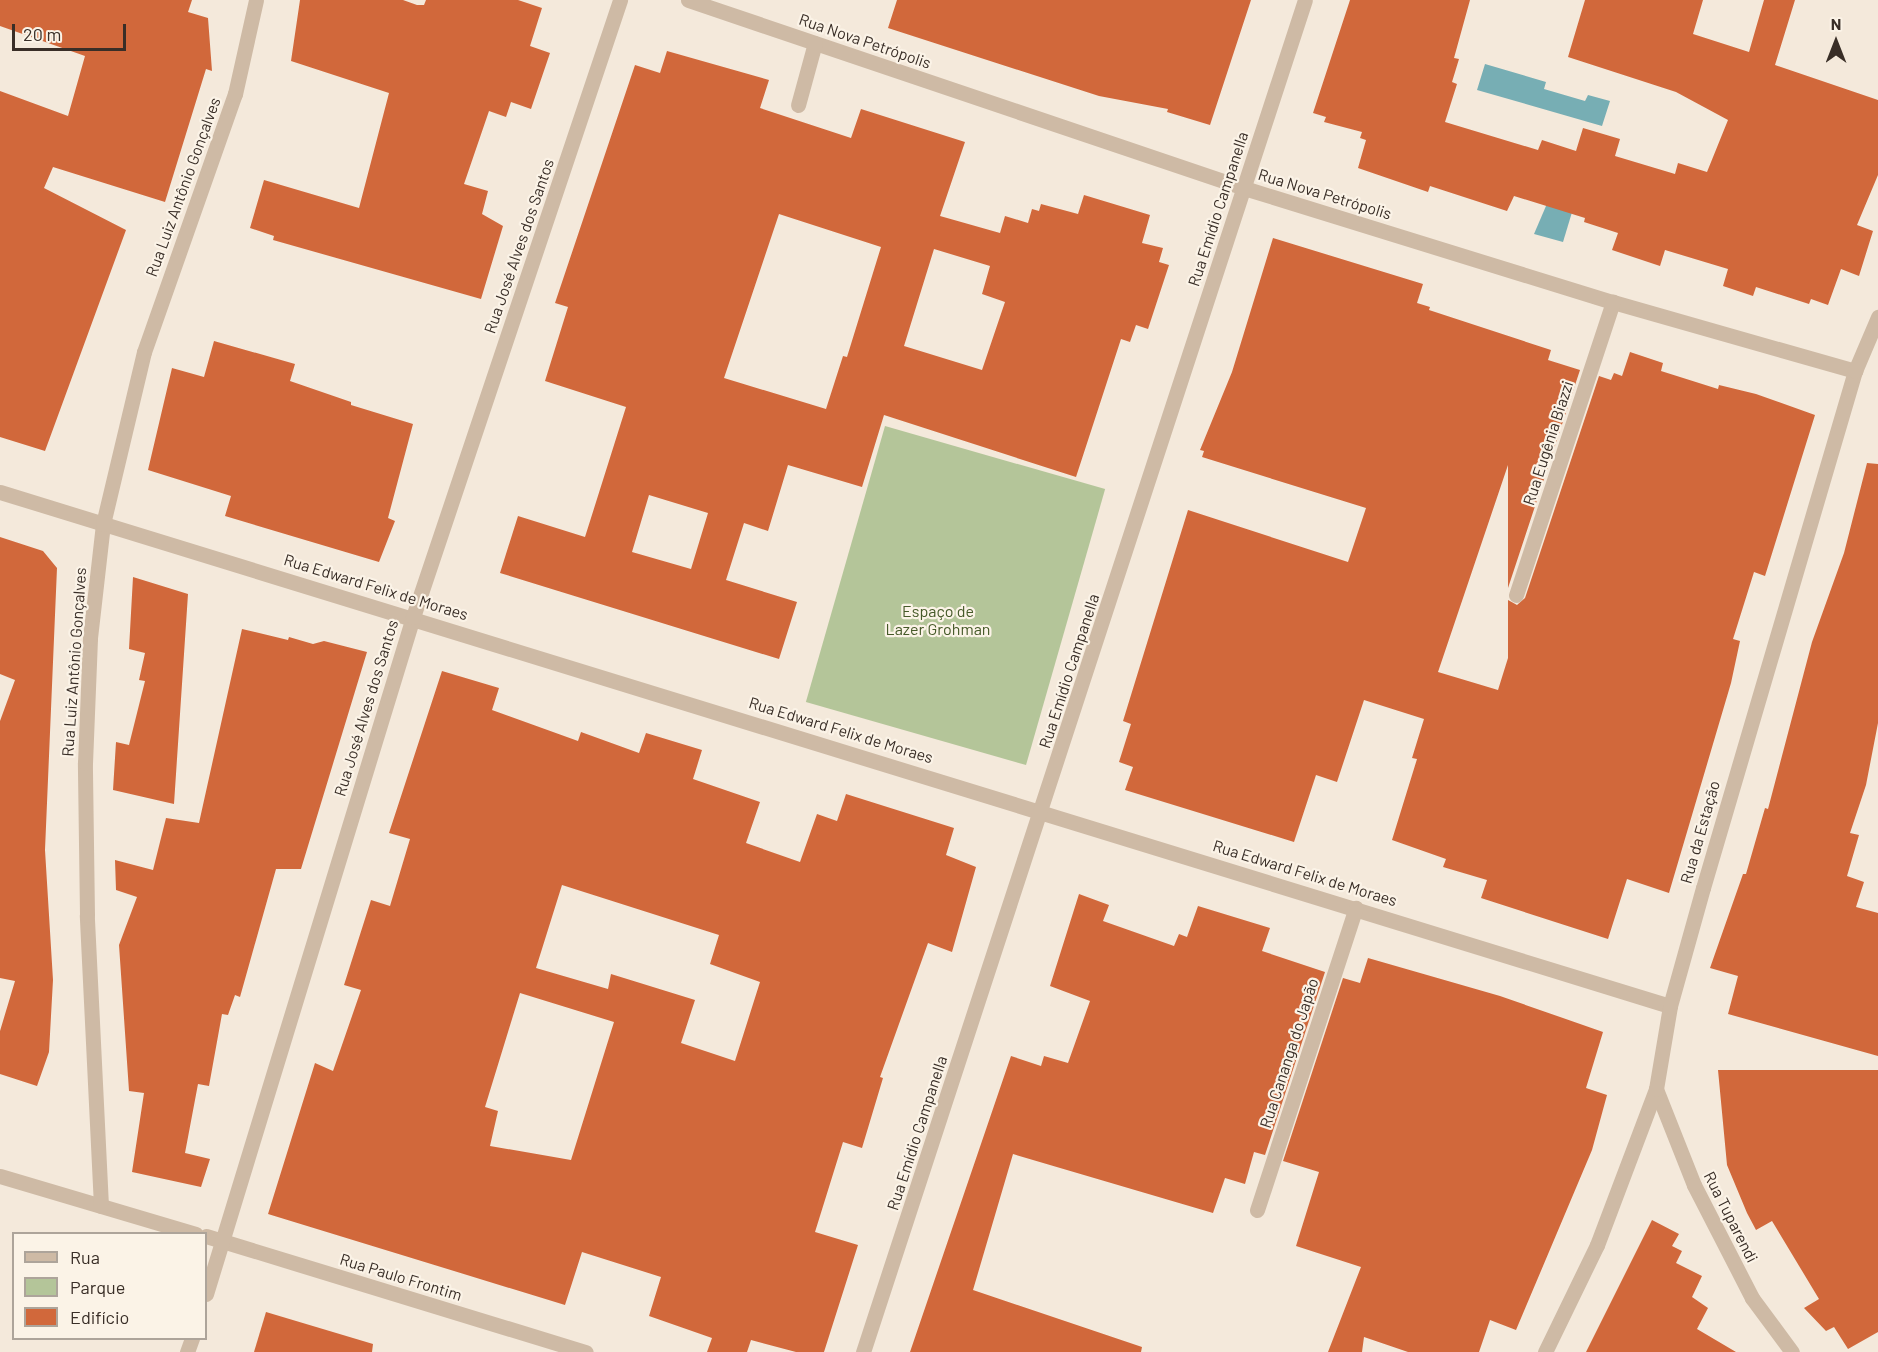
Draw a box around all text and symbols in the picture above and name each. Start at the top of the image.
street label: Rua Nova Petrópolis [796,9,934,73]
scale bar [15,12,129,50]
north arrow [1806,12,1866,72]
text: N [1831,14,1841,33]
text: 20 m [23,23,61,45]
street label: Rua Luiz Antônio Gonçalves [142,95,224,279]
street label: Rua Emídio Campanella [1184,129,1252,289]
street label: Rua José Alves dos Santos [480,156,558,336]
street label: Rua Nova Petrópolis [1256,165,1394,223]
street label: Rua Eugênia Biazzi [1519,378,1577,508]
street label: Rua Edward Felix de Moraes [282,550,470,624]
street label: Rua Luiz Antônio Gonçalves [58,567,90,757]
street label: Rua Emídio Campanella [1035,591,1103,751]
park label: Espaço de Lazer Grohman [886,601,990,639]
street label: Rua José Alves dos Santos [330,617,402,799]
street label: Rua Edward Felix de Moraes [747,693,935,767]
street label: Rua da Estação [1676,778,1724,886]
street label: Rua Edward Felix de Moraes [1211,836,1399,910]
street label: Rua Cananga do Japão [1256,976,1322,1130]
street label: Rua Emídio Campanella [883,1053,951,1213]
street label: Rua Tuparendi [1700,1168,1762,1266]
legend [12,1232,207,1340]
text: Rua [70,1246,100,1268]
street label: Rua Paulo Frontim [338,1249,464,1305]
text: Parque [70,1276,125,1298]
text: Edifício [70,1306,129,1328]

